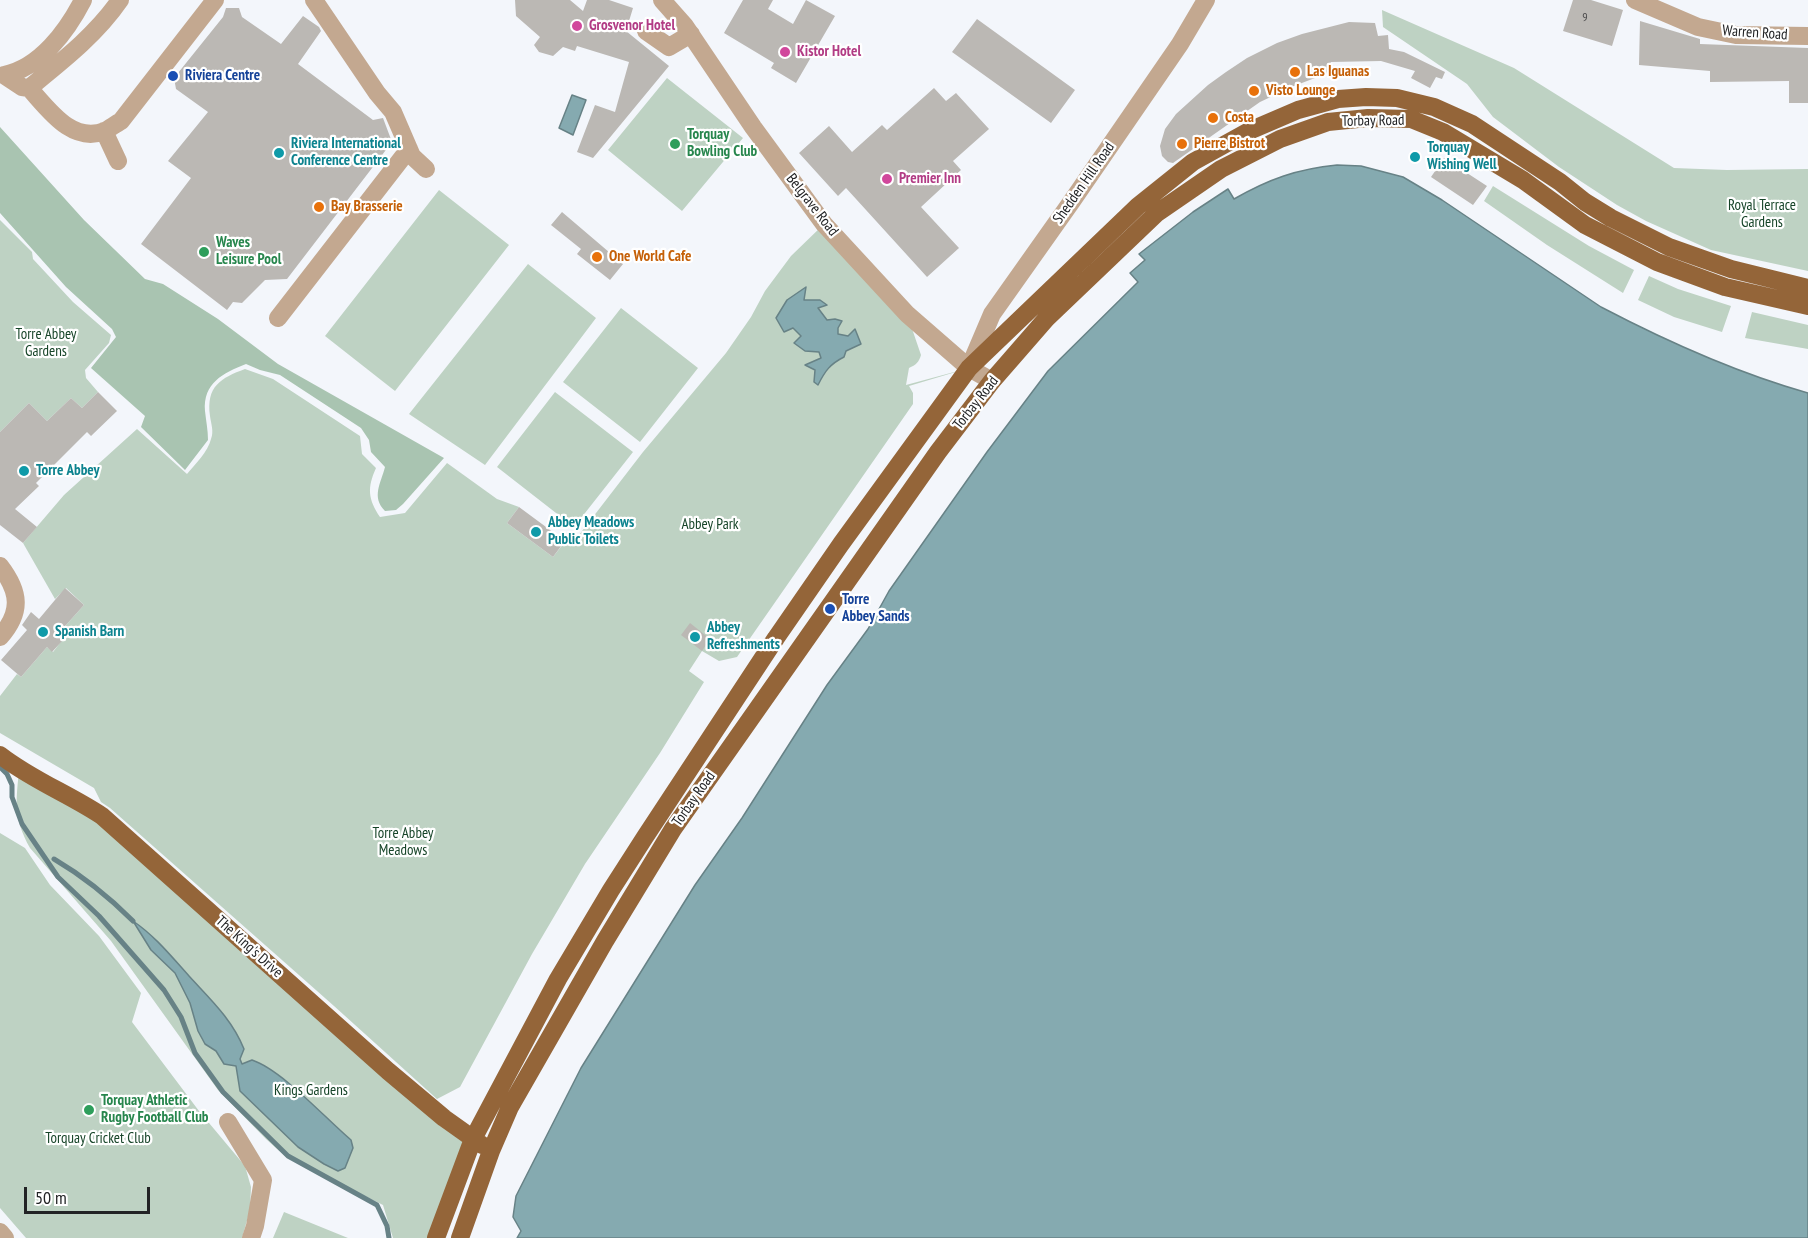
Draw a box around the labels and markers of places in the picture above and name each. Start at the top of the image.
place label: Grosvenor Hotel [589,17,675,35]
marker: Grosvenor Hotel [570,19,584,33]
place label: Kistor Hotel [797,43,861,61]
marker: Kistor Hotel [778,45,792,59]
place label: Las Iguanas [1307,63,1369,81]
marker: Las Iguanas [1288,65,1302,79]
place label: Riviera Centre [185,67,260,85]
marker: Riviera Centre [166,69,180,83]
place label: Visto Lounge [1266,82,1335,100]
marker: Visto Lounge [1247,84,1261,98]
place label: Costa [1225,109,1254,127]
marker: Costa [1206,111,1220,125]
place label: Torquay Bowling Club [687,126,757,161]
place label: Riviera International Conference Centre [291,135,401,170]
place label: Pierre Bistrot [1194,135,1265,153]
marker: Torquay Bowling Club [668,137,682,151]
marker: Pierre Bistrot [1175,137,1189,151]
place label: Torquay Wishing Well [1427,139,1497,174]
marker: Riviera International Conference Centre [272,146,286,160]
marker: Torquay Wishing Well [1408,150,1422,164]
place label: Premier Inn [899,170,961,188]
marker: Premier Inn [880,172,894,186]
place label: Bay Brasserie [331,198,403,216]
marker: Bay Brasserie [312,200,326,214]
place label: Waves Leisure Pool [216,234,281,269]
marker: Waves Leisure Pool [197,245,211,259]
place label: One World Cafe [609,248,691,266]
marker: One World Cafe [590,250,604,264]
place label: Torre Abbey [36,462,100,480]
marker: Torre Abbey [17,464,31,478]
place label: Abbey Meadows Public Toilets [548,514,634,549]
marker: Abbey Meadows Public Toilets [529,525,543,539]
place label: Torre Abbey Sands [842,591,910,626]
marker: Torre Abbey Sands [823,602,837,616]
place label: Abbey Refreshments [707,619,780,654]
place label: Spanish Barn [55,623,124,641]
marker: Spanish Barn [36,625,50,639]
marker: Abbey Refreshments [688,630,702,644]
place label: Torquay Athletic Rugby Football Club [101,1092,208,1127]
marker: Torquay Athletic Rugby Football Club [82,1103,96,1117]

